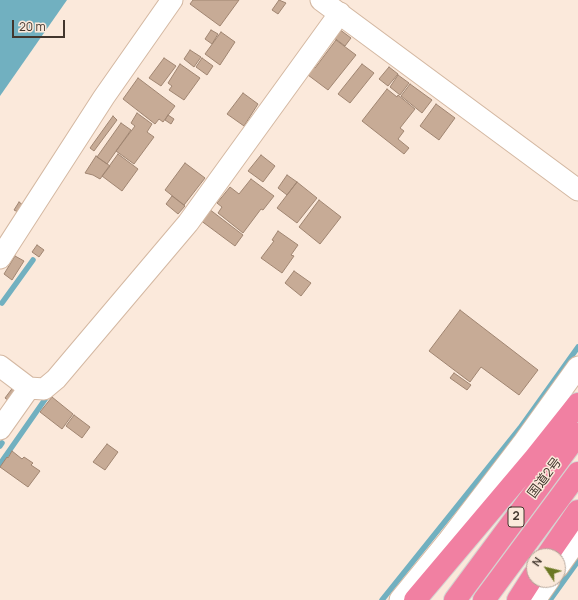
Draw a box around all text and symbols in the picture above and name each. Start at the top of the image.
scale bar [14,12,67,38]
text: 20 m [19,18,46,35]
street label: 国道2号 [525,455,565,501]
road number: 2 [508,507,524,527]
north arrow [526,548,566,588]
text: N [528,554,545,569]

